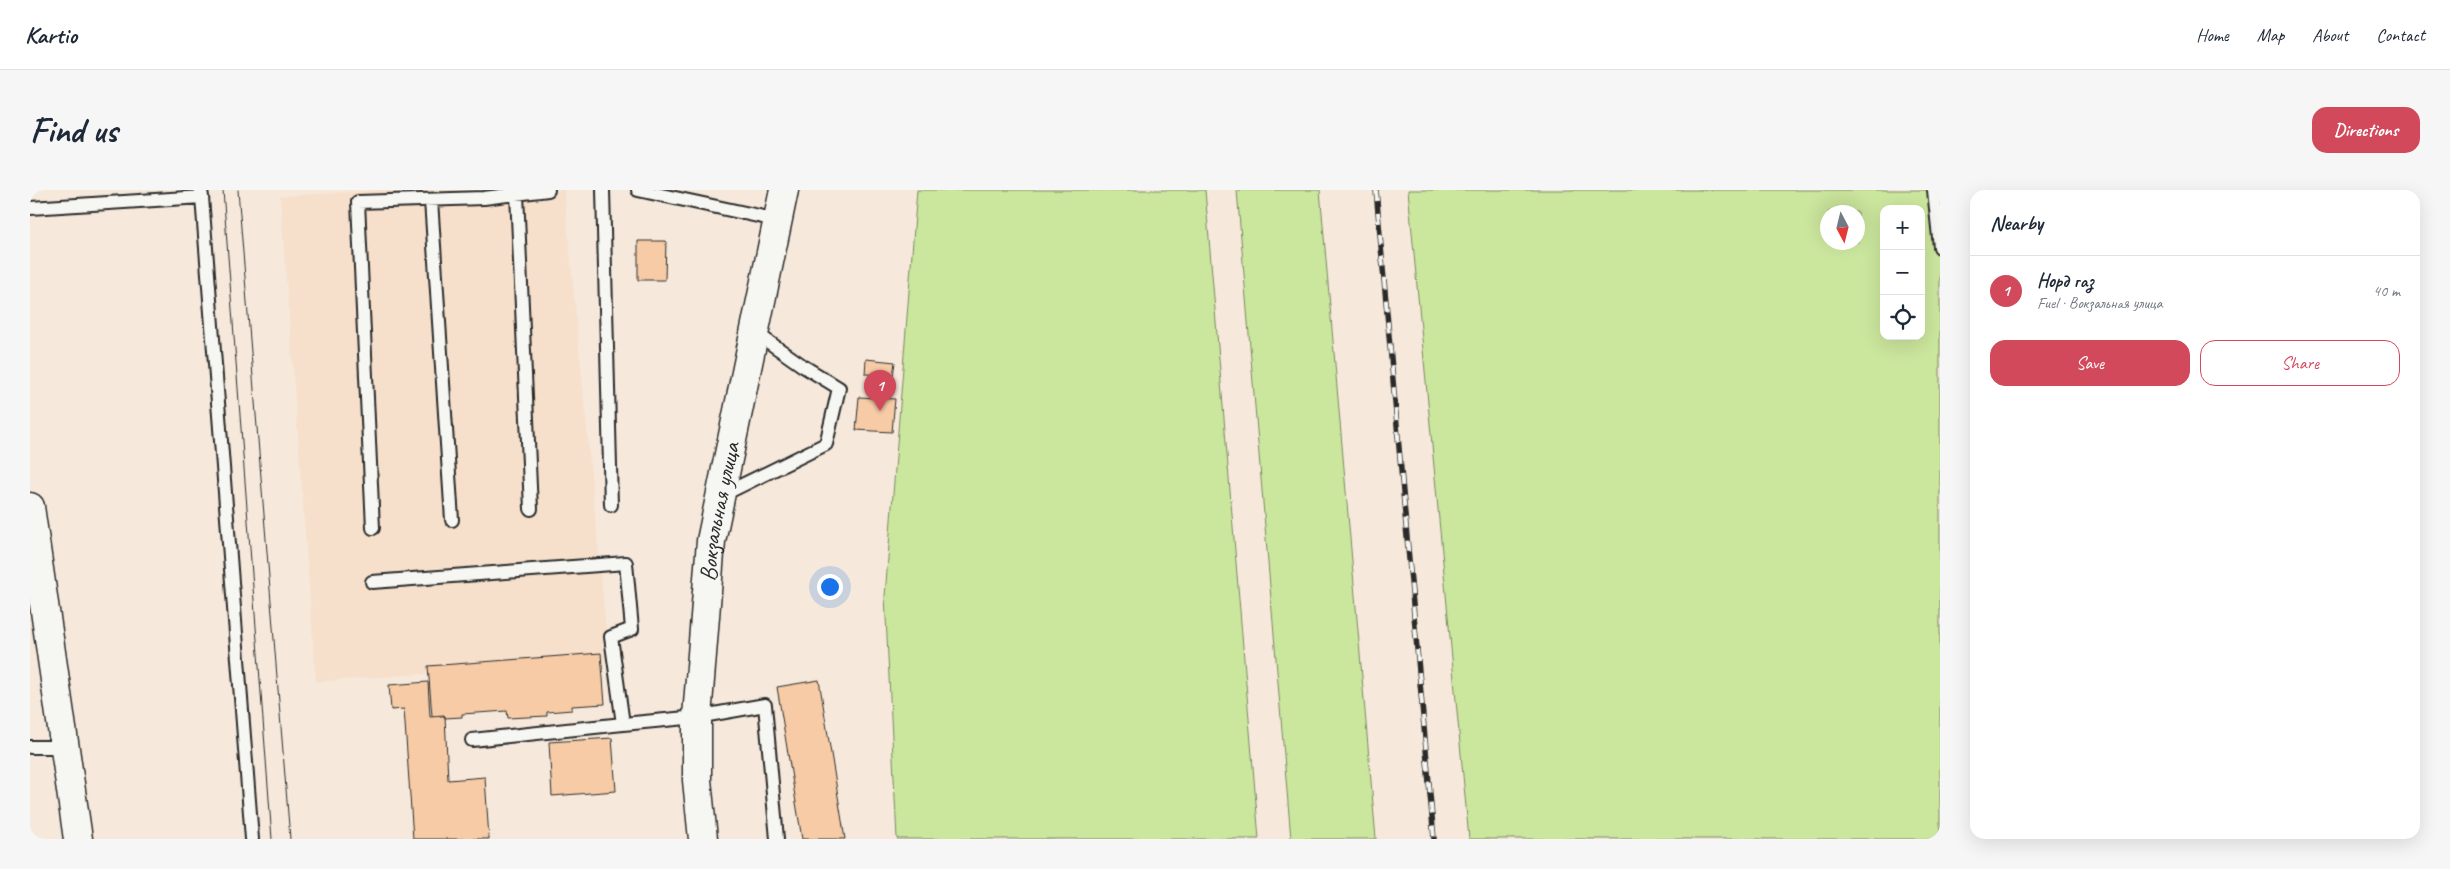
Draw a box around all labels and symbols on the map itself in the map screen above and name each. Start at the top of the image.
north arrow [1820,205,1865,250]
pin: 1 [864,370,896,411]
street label: Вокзальная улица [693,438,746,582]
your location [817,574,843,600]

